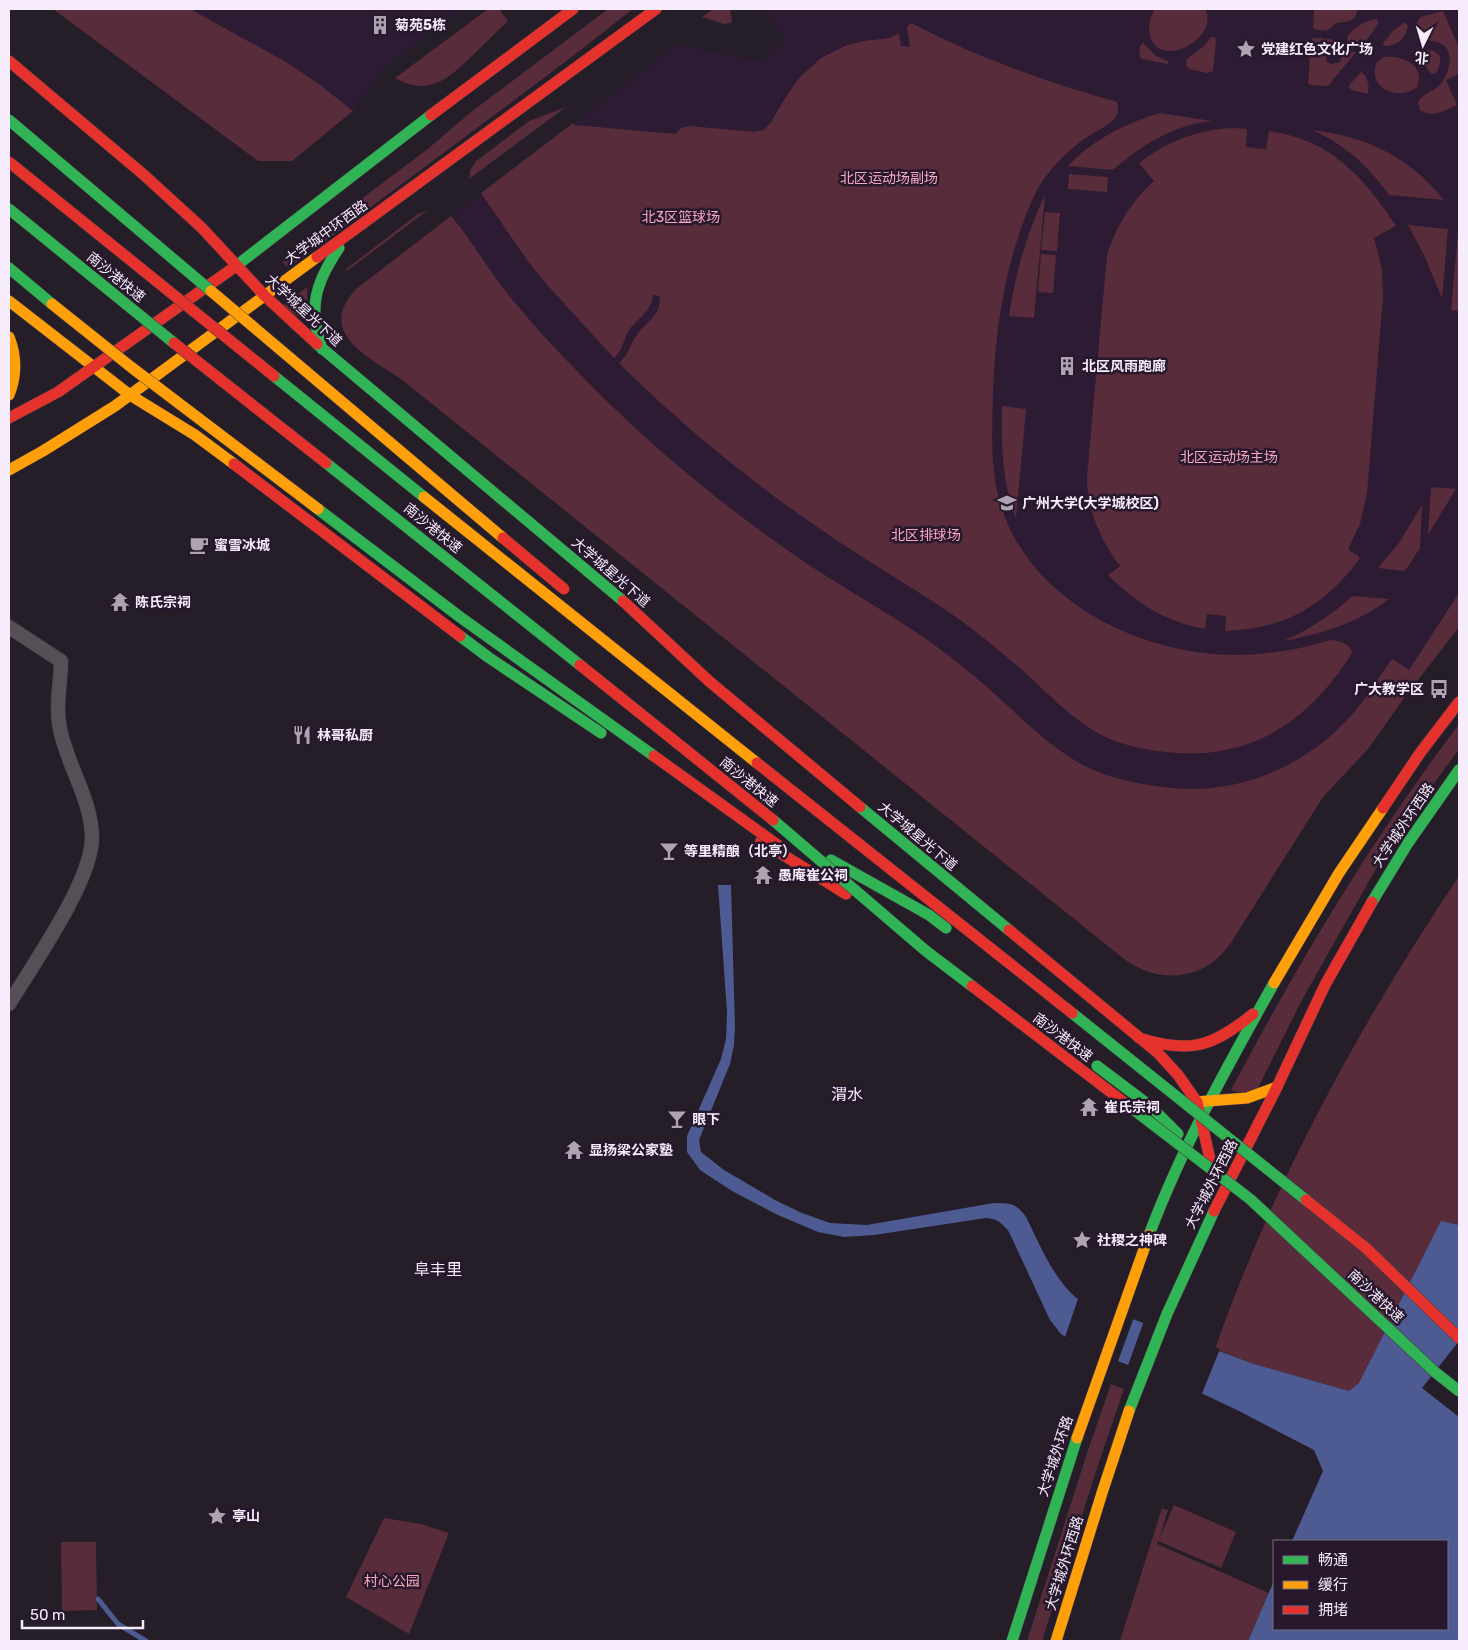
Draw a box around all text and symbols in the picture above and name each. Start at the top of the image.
building icon: 菊苑5栋 [369,14,391,36]
place label: 菊苑5栋 [395,17,446,34]
north arrow [1398,20,1448,70]
place icon: 党建红色文化广场 [1235,38,1257,60]
place label: 党建红色文化广场 [1261,41,1373,58]
text: 北 [1414,48,1430,67]
park label: 北区运动场副场 [840,170,938,187]
street label: 大学城中环西路 [282,197,371,268]
park label: 北3区篮球场 [642,209,720,226]
street label: 南沙港快速 [83,249,148,306]
street label: 大学城星光下道 [262,271,345,350]
building icon: 北区风雨跑廊 [1056,355,1078,377]
place label: 北区风雨跑廊 [1082,358,1166,375]
park label: 北区运动场主场 [1180,449,1278,466]
school or university icon: 广州大学(大学城校区) [996,492,1018,514]
place label: 广州大学(大学城校区) [1022,495,1159,512]
street label: 南沙港快速 [400,500,465,557]
park label: 北区排球场 [891,527,961,544]
cafe icon: 蜜雪冰城 [188,534,210,556]
street label: 大学城星光下道 [568,534,653,611]
place label: 蜜雪冰城 [214,537,270,554]
temple icon: 陈氏宗祠 [109,591,131,613]
place label: 陈氏宗祠 [135,594,191,611]
bus stop icon: 广大教学区 [1428,678,1450,700]
place label: 广大教学区 [1354,681,1424,698]
restaurant icon: 林哥私厨 [291,724,313,746]
place label: 林哥私厨 [317,727,373,744]
street label: 南沙港快速 [716,754,781,811]
street label: 大学城外环西路 [1369,780,1438,871]
street label: 大学城星光下道 [875,798,961,874]
bar icon: 等里精酿（北亭） [658,840,680,862]
place label: 等里精酿（北亭） [684,843,796,860]
temple icon: 愚庵崔公祠 [752,864,774,886]
place label: 愚庵崔公祠 [778,867,848,884]
street label: 南沙港快速 [1030,1010,1096,1065]
district label: 渭水 [831,1085,863,1104]
temple icon: 崔氏宗祠 [1078,1096,1100,1118]
place label: 崔氏宗祠 [1104,1099,1160,1116]
bar icon: 眼下 [666,1108,688,1130]
place label: 眼下 [692,1111,720,1128]
street label: 大学城外环西路 [1182,1137,1241,1232]
temple icon: 显扬梁公家塾 [563,1139,585,1161]
place label: 显扬梁公家塾 [589,1142,673,1159]
place icon: 社稷之神碑 [1071,1229,1093,1251]
place label: 社稷之神碑 [1097,1232,1167,1249]
district label: 阜丰里 [414,1260,462,1279]
street label: 南沙港快速 [1344,1266,1407,1326]
street label: 大学城外环路 [1034,1414,1077,1499]
place icon: 亭山 [206,1505,228,1527]
place label: 亭山 [232,1508,260,1525]
street label: 大学城外环西路 [1042,1514,1087,1612]
legend [1273,1540,1448,1630]
text: 畅通 [1318,1551,1348,1569]
park label: 村心公园 [364,1573,420,1590]
text: 缓行 [1318,1576,1348,1594]
scale bar [22,1598,144,1630]
text: 拥堵 [1318,1601,1348,1619]
text: 50 m [30,1606,65,1624]

